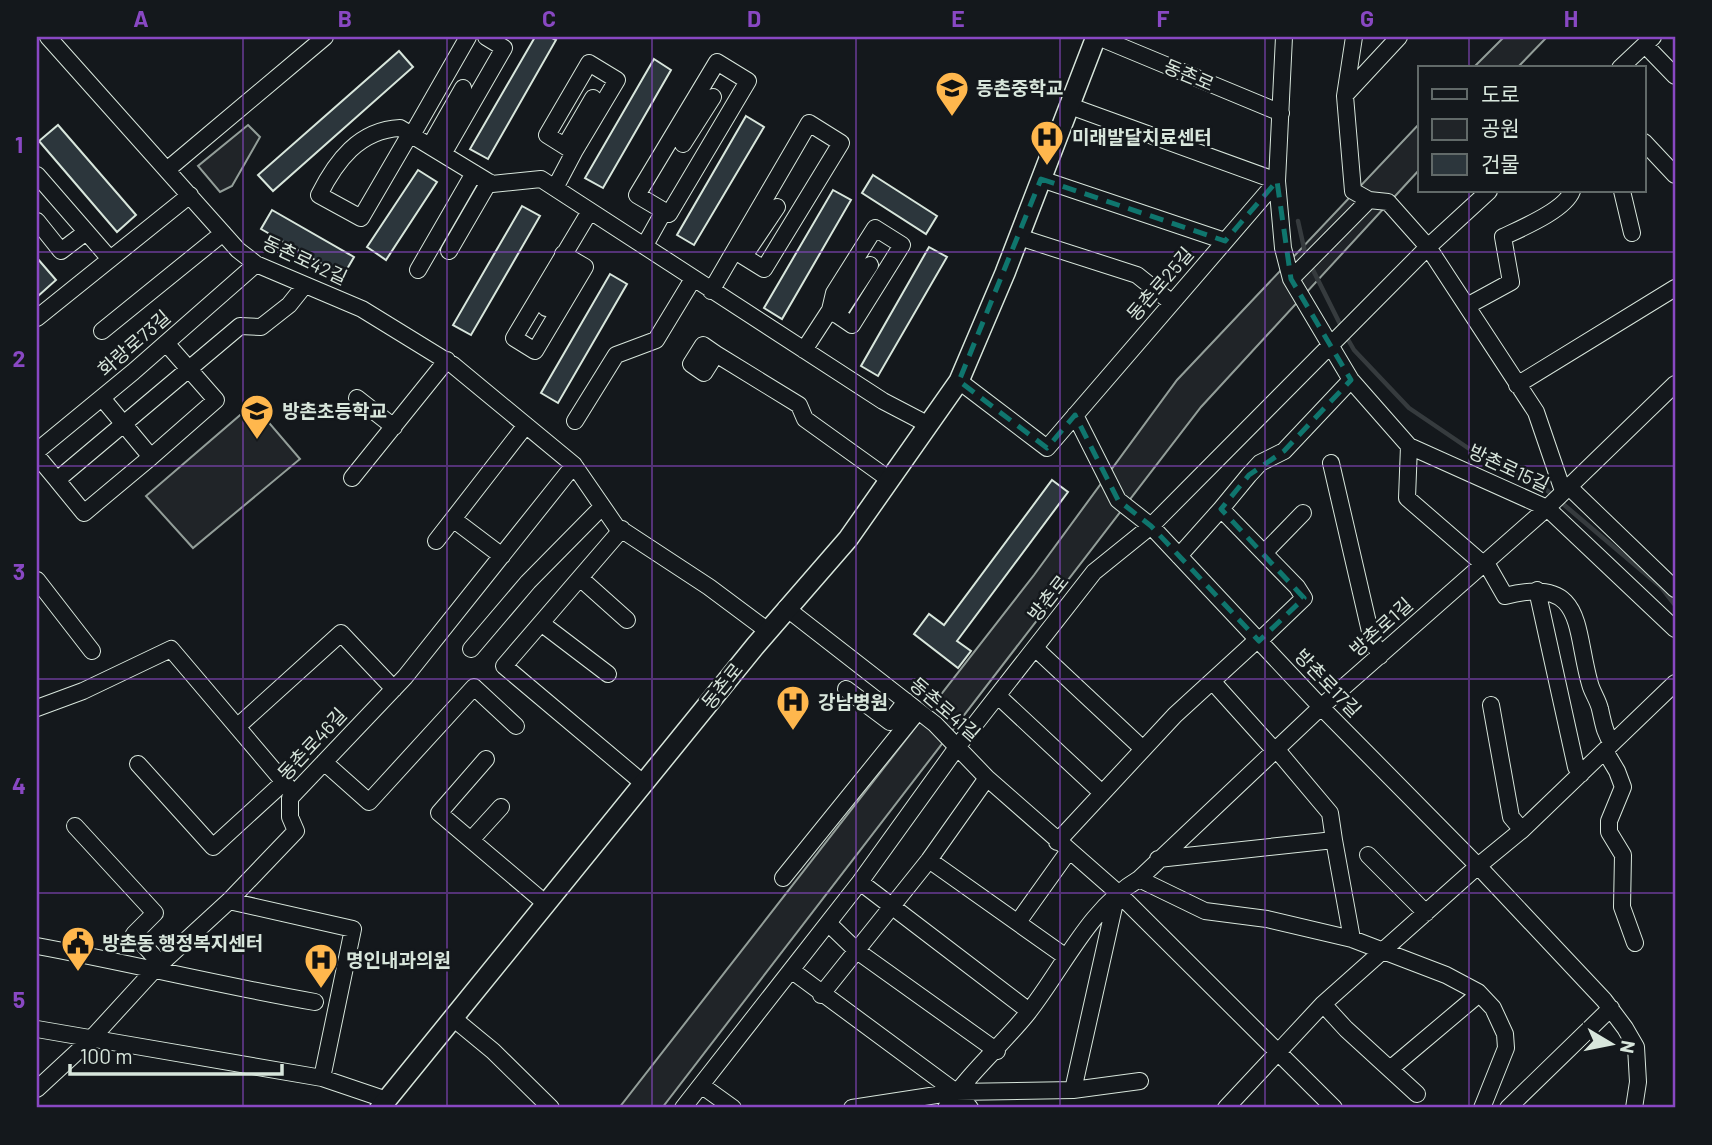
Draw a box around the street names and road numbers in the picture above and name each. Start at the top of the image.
street label: 동촌로 [1161,54,1218,95]
street label: 동촌로42길 [259,230,351,289]
street label: 동촌로25길 [1121,242,1198,325]
street label: 화랑로73길 [93,305,175,380]
street label: 방촌로15길 [1465,439,1553,496]
street label: 방촌로 [1022,570,1073,625]
street label: 방촌로1길 [1345,592,1417,661]
street label: 방촌로17길 [1290,644,1366,721]
street label: 동촌로 [696,658,747,713]
street label: 동촌로41길 [906,672,985,745]
street label: 동촌로46길 [272,703,351,784]

